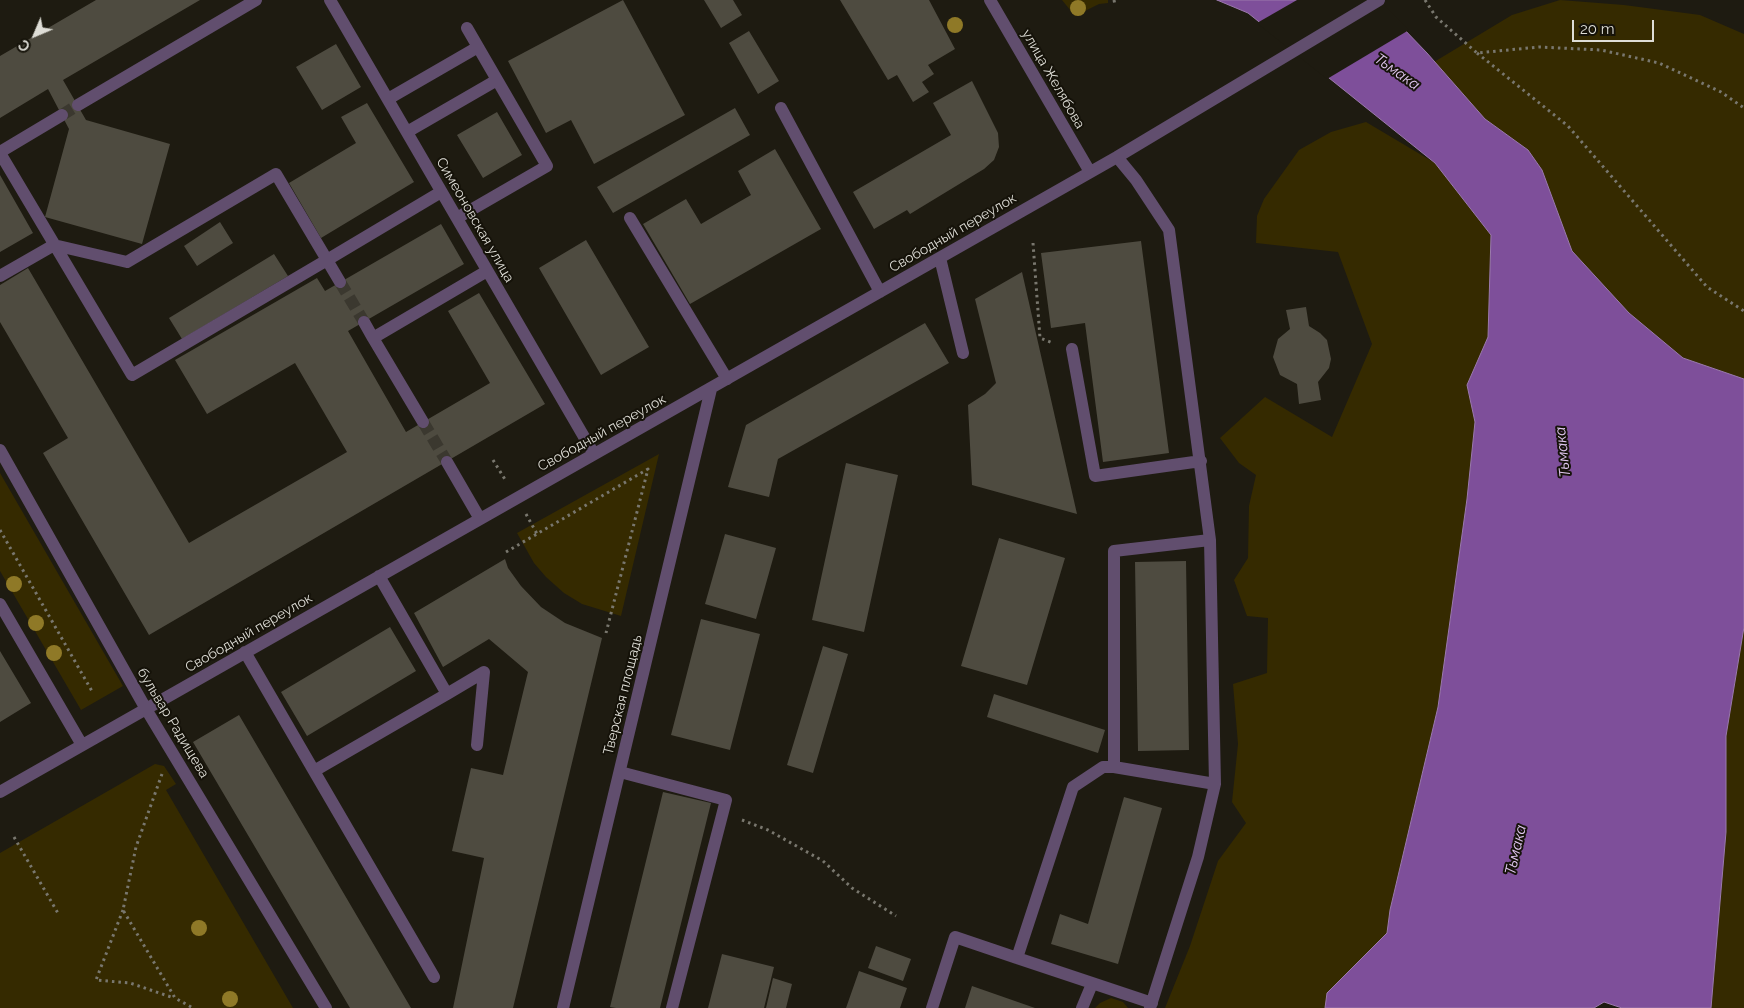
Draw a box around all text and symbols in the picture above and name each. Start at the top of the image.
north arrow [10,10,60,60]
scale bar [1574,10,1656,42]
text: 20 m [1580,20,1615,38]
street label: улица Желябова [1018,26,1088,132]
text: С [15,37,33,55]
water label: Тьмака [1371,50,1423,94]
street label: Симеоновская улица [432,155,518,285]
street label: Свободный переулок [886,190,1020,276]
street label: Свободный переулок [535,391,669,475]
water label: Тьмака [1551,426,1575,478]
street label: Свободный переулок [182,590,316,676]
street label: Тверская площадь [600,633,646,757]
street label: бульвар Радищева [133,665,213,781]
water label: Тьмака [1502,823,1530,877]

